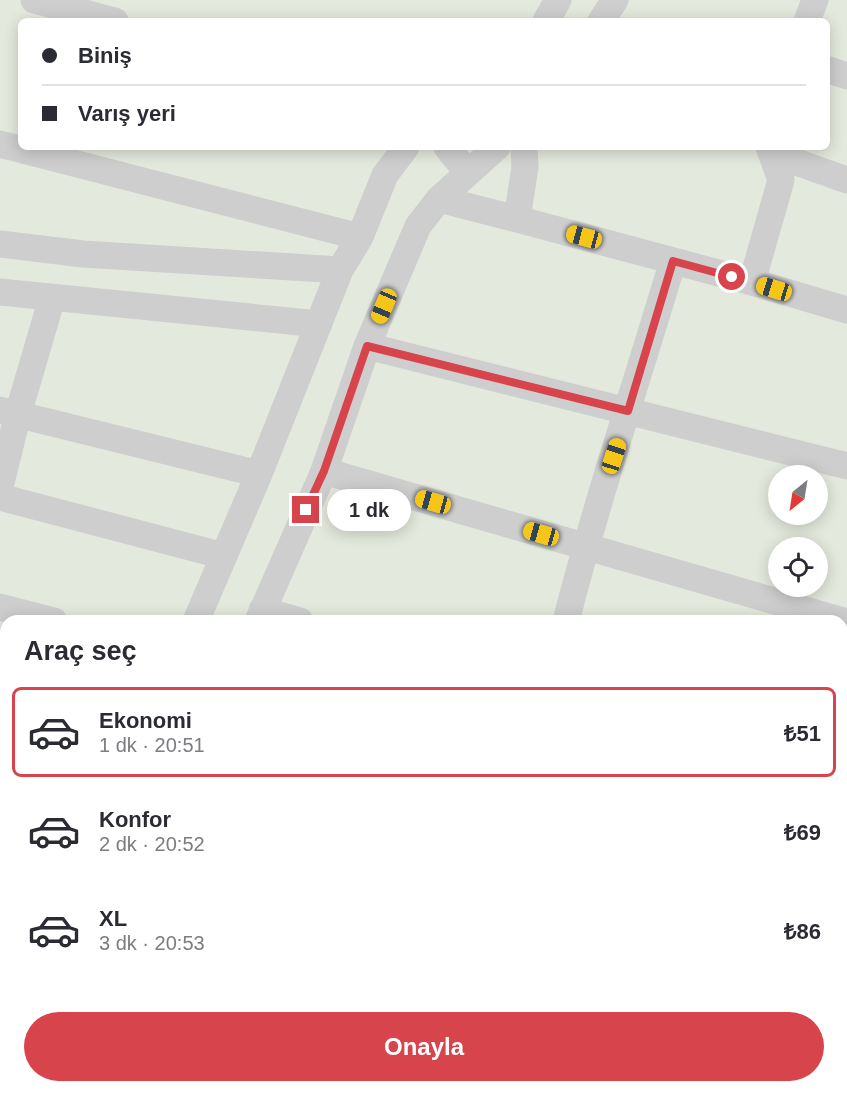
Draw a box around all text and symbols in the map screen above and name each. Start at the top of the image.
text: Biniş [78,43,132,68]
text: Varış yeri [78,101,176,126]
car [564,224,604,250]
route start [718,263,745,290]
car [754,275,794,303]
car [369,286,399,326]
car [600,436,628,476]
north arrow [768,465,828,525]
map controls [768,465,828,597]
car [413,488,453,516]
callout: 1 dk [327,489,411,531]
route end [292,496,319,523]
text: 1 dk [349,499,389,521]
car [521,520,561,548]
button: locate [768,537,828,597]
text: Araç seç [24,636,137,666]
icon: car [27,705,81,759]
text: Ekonomi [99,708,192,733]
text: ₺51 [784,721,821,746]
text: 1 dk · 20:51 [99,734,205,756]
icon: car [27,804,81,858]
text: Konfor [99,807,171,832]
text: ₺69 [784,820,821,845]
text: 2 dk · 20:52 [99,833,205,855]
icon: car [27,903,81,957]
text: XL [99,906,127,931]
text: ₺86 [784,919,821,944]
text: 3 dk · 20:53 [99,932,205,954]
button: Onayla [24,1012,824,1081]

